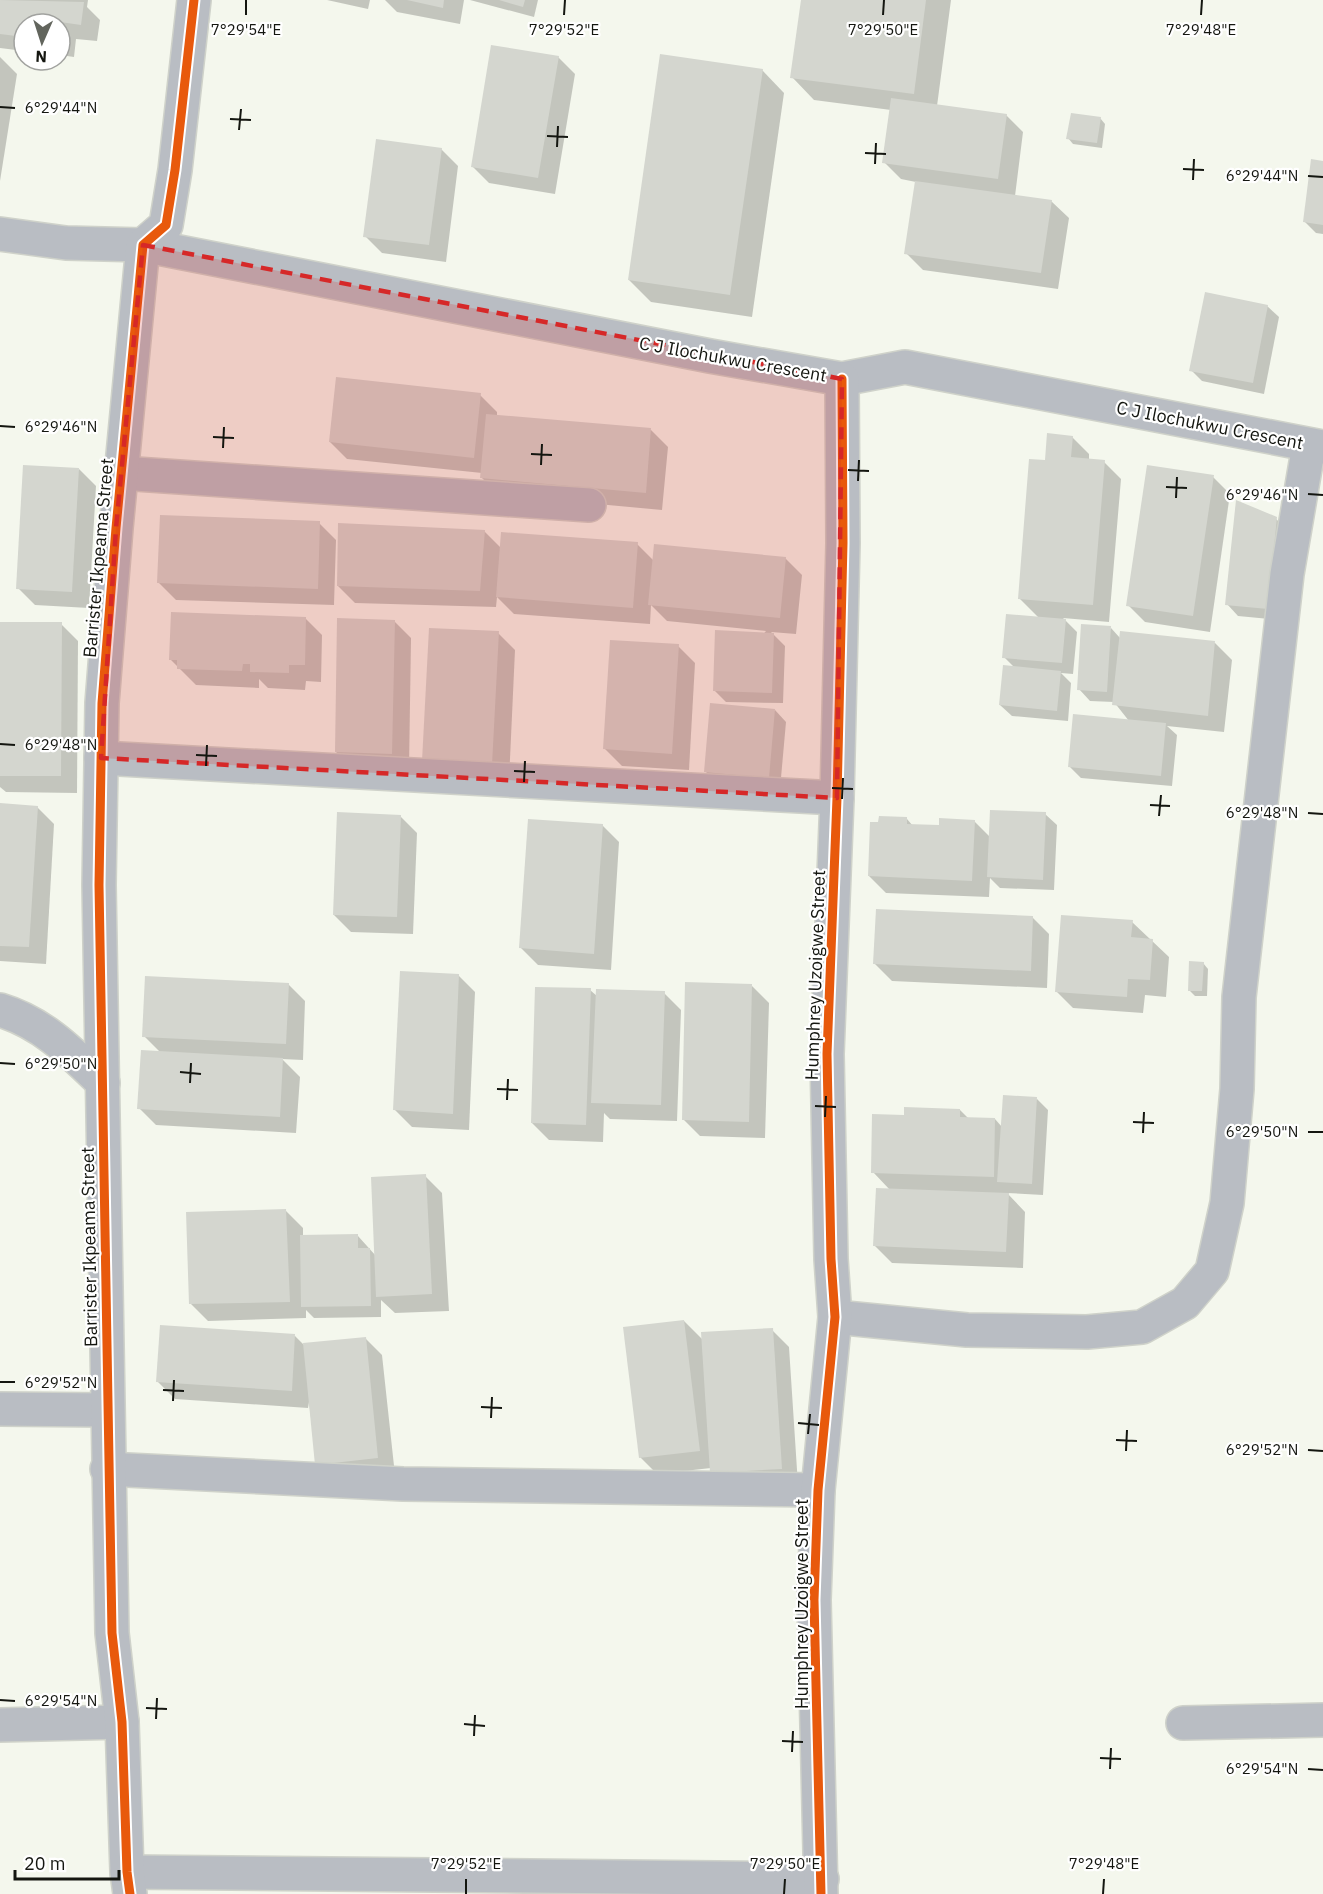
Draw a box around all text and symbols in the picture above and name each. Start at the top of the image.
north arrow [12,12,72,72]
text: 7°29'54"E [211,20,281,39]
text: 7°29'52"E [529,20,599,39]
text: 7°29'50"E [848,20,918,39]
text: 7°29'48"E [1166,20,1236,39]
text: N [35,47,48,67]
text: 6°29'44"N [25,98,97,117]
text: 6°29'44"N [1226,166,1298,185]
street label: C J Ilochukwu Crescent [637,331,829,387]
street label: C J Ilochukwu Crescent [1115,396,1305,454]
text: 6°29'46"N [25,417,97,436]
street label: Barrister Ikpeama Street [78,457,118,659]
text: 6°29'46"N [1226,485,1298,504]
text: 6°29'48"N [25,735,97,754]
text: 6°29'48"N [1226,803,1298,822]
street label: Humphrey Uzoigwe Street [800,869,830,1081]
text: 6°29'50"N [25,1054,97,1073]
text: 6°29'50"N [1226,1122,1298,1141]
street label: Barrister Ikpeama Street [76,1147,102,1347]
text: 6°29'52"N [25,1373,97,1392]
text: 6°29'52"N [1226,1440,1298,1459]
street label: Humphrey Uzoigwe Street [790,1499,813,1709]
text: 6°29'54"N [25,1691,97,1710]
text: 6°29'54"N [1226,1759,1298,1778]
scale bar [15,1843,118,1881]
text: 20 m [24,1852,66,1875]
text: 7°29'52"E [431,1854,501,1873]
text: 7°29'50"E [750,1854,820,1873]
text: 7°29'48"E [1069,1854,1139,1873]

